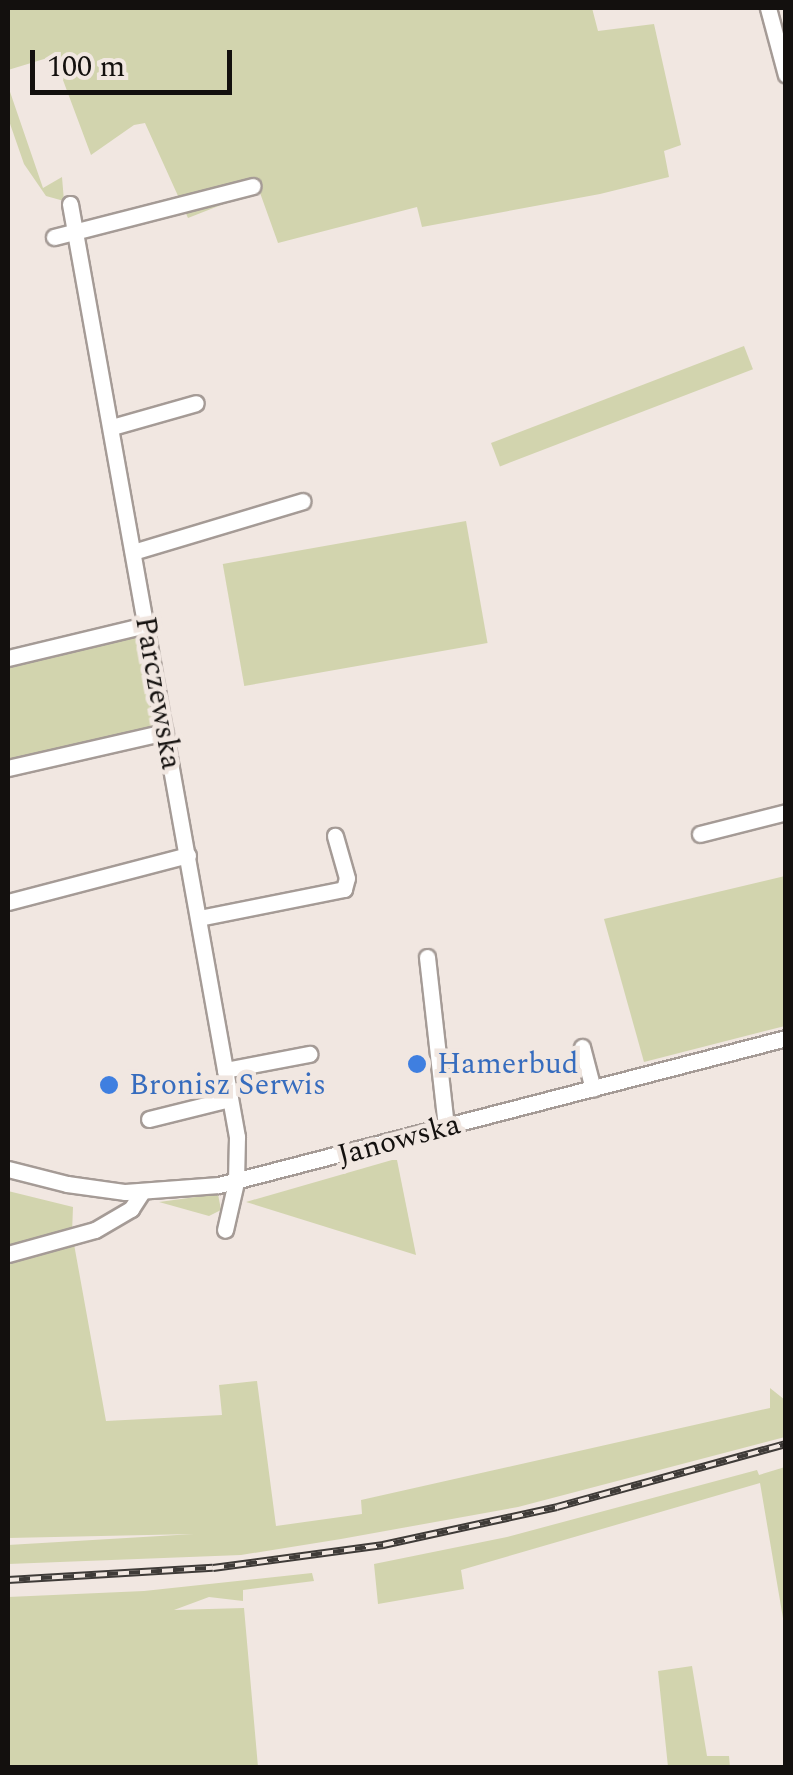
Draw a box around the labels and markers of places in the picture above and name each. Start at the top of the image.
place label: Hamerbud [437,1046,579,1082]
marker: Hamerbud [406,1053,428,1075]
place label: Bronisz Serwis [129,1067,326,1103]
marker: Bronisz Serwis [98,1074,120,1096]

